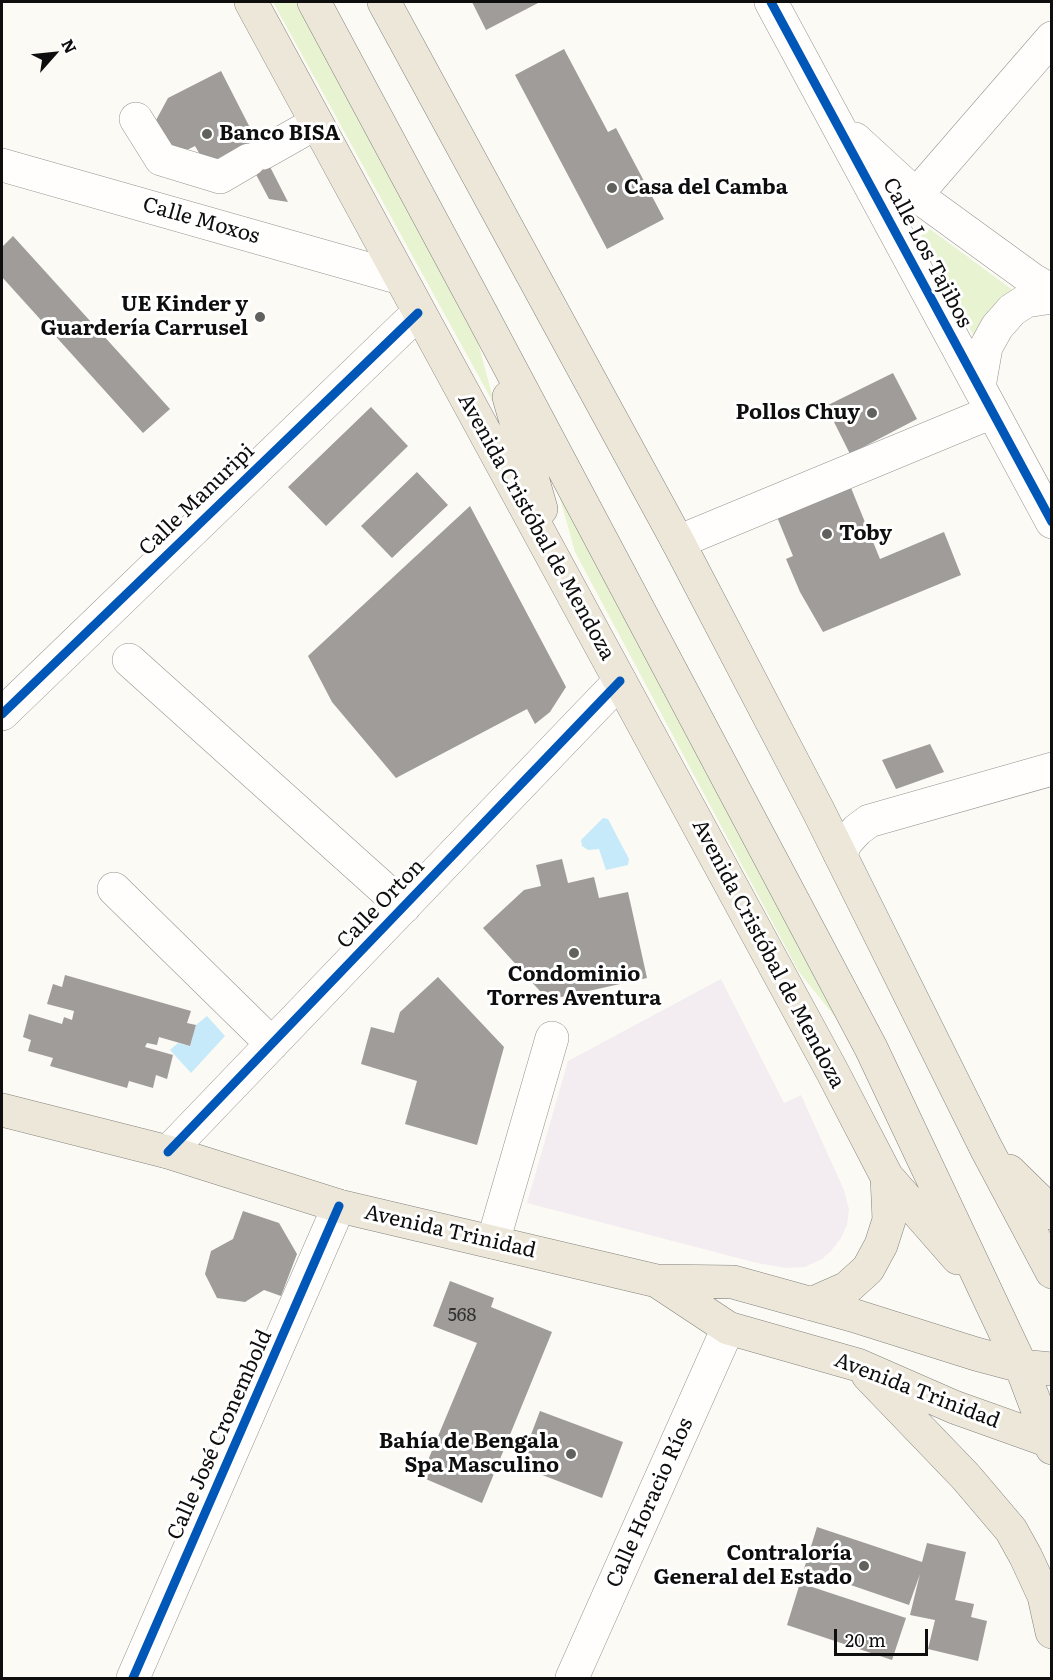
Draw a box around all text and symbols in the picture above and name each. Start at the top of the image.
north arrow [24,24,84,84]
text: N [56,34,84,57]
place label: Banco BISA [219,121,340,147]
marker: Banco BISA [200,127,214,141]
street label: Calle Los Tajibos [877,174,977,332]
place label: Casa del Camba [624,175,788,201]
marker: Casa del Camba [605,181,619,195]
street label: Calle Moxos [140,192,262,250]
place label: UE Kinder y Guardería Carrusel [40,292,248,342]
marker: UE Kinder y Guardería Carrusel [253,310,267,324]
street label: Avenida Cristóbal de Mendoza [452,389,620,665]
place label: Pollos Chuy [735,400,860,426]
marker: Pollos Chuy [865,406,879,420]
street label: Calle Manuripi [134,439,260,561]
place label: Toby [839,521,892,547]
marker: Toby [820,527,834,541]
street label: Avenida Cristóbal de Mendoza [686,815,850,1093]
street label: Calle Orton [332,854,430,954]
marker: Condominio Torres Aventura [567,946,581,960]
place label: Condominio Torres Aventura [486,962,662,1012]
street label: Avenida Trinidad [362,1200,538,1264]
house number: 568 [448,1305,476,1327]
street label: Calle José Cronembold [162,1326,278,1544]
street label: Avenida Trinidad [831,1348,1003,1434]
street label: Calle Horacio Ríos [601,1414,699,1592]
place label: Bahía de Bengala Spa Masculino [379,1429,559,1479]
marker: Bahía de Bengala Spa Masculino [564,1447,578,1461]
place label: Contraloría General del Estado [653,1541,852,1591]
marker: Contraloría General del Estado [857,1559,871,1573]
scale bar [837,1617,932,1655]
text: 20 m [845,1626,886,1653]

